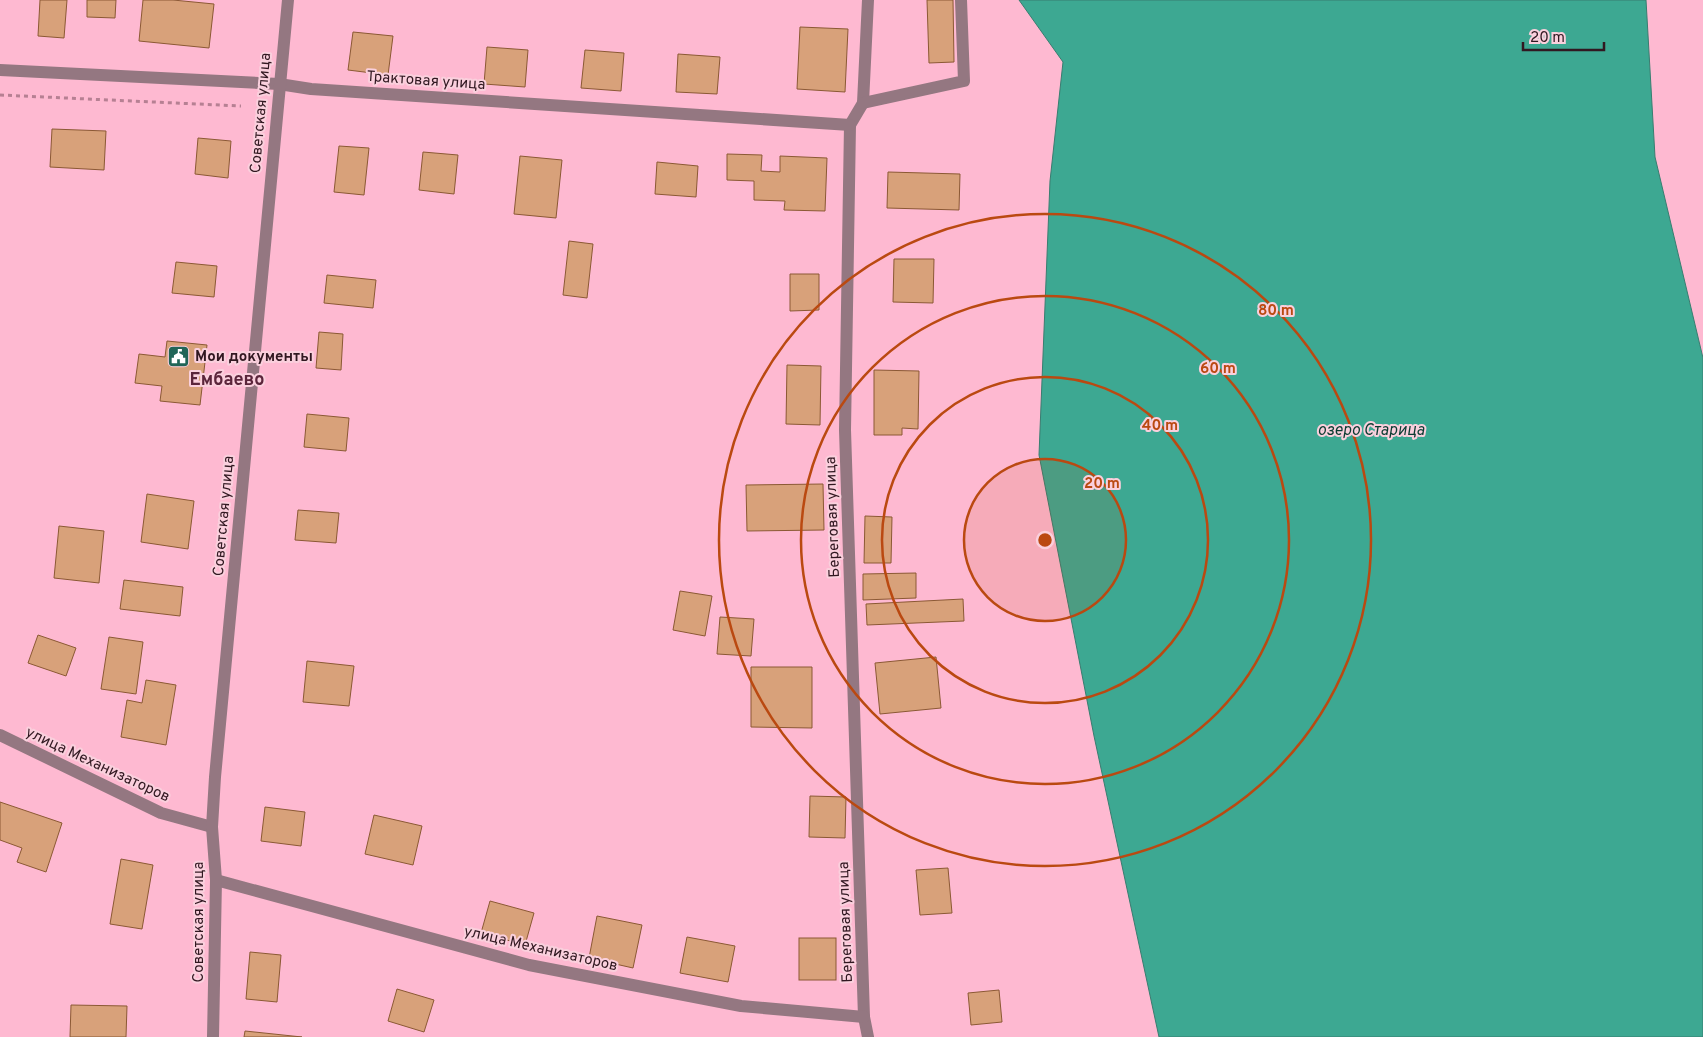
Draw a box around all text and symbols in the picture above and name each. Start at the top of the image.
scale bar [1523,20,1604,52]
text: 20 m [1530,29,1565,48]
street label: Советская улица [247,52,276,174]
street label: Трактовая улица [366,68,486,95]
text: 80 m [1258,302,1294,321]
public building icon: Мои документы [167,344,191,368]
place label: Мои документы [195,348,313,367]
text: 60 m [1200,360,1236,379]
district label: Ембаево [190,369,264,392]
text: 40 m [1142,417,1178,436]
water label: озеро Старица [1317,421,1425,441]
street label: Советская улица [210,455,239,577]
street label: Береговая улица [822,456,845,578]
text: 20 m [1084,475,1120,494]
centre of rings [1036,531,1054,549]
street label: улица Механизаторов [22,724,173,807]
street label: Береговая улица [835,861,858,983]
street label: Советская улица [190,862,209,982]
street label: улица Механизаторов [462,923,619,976]

